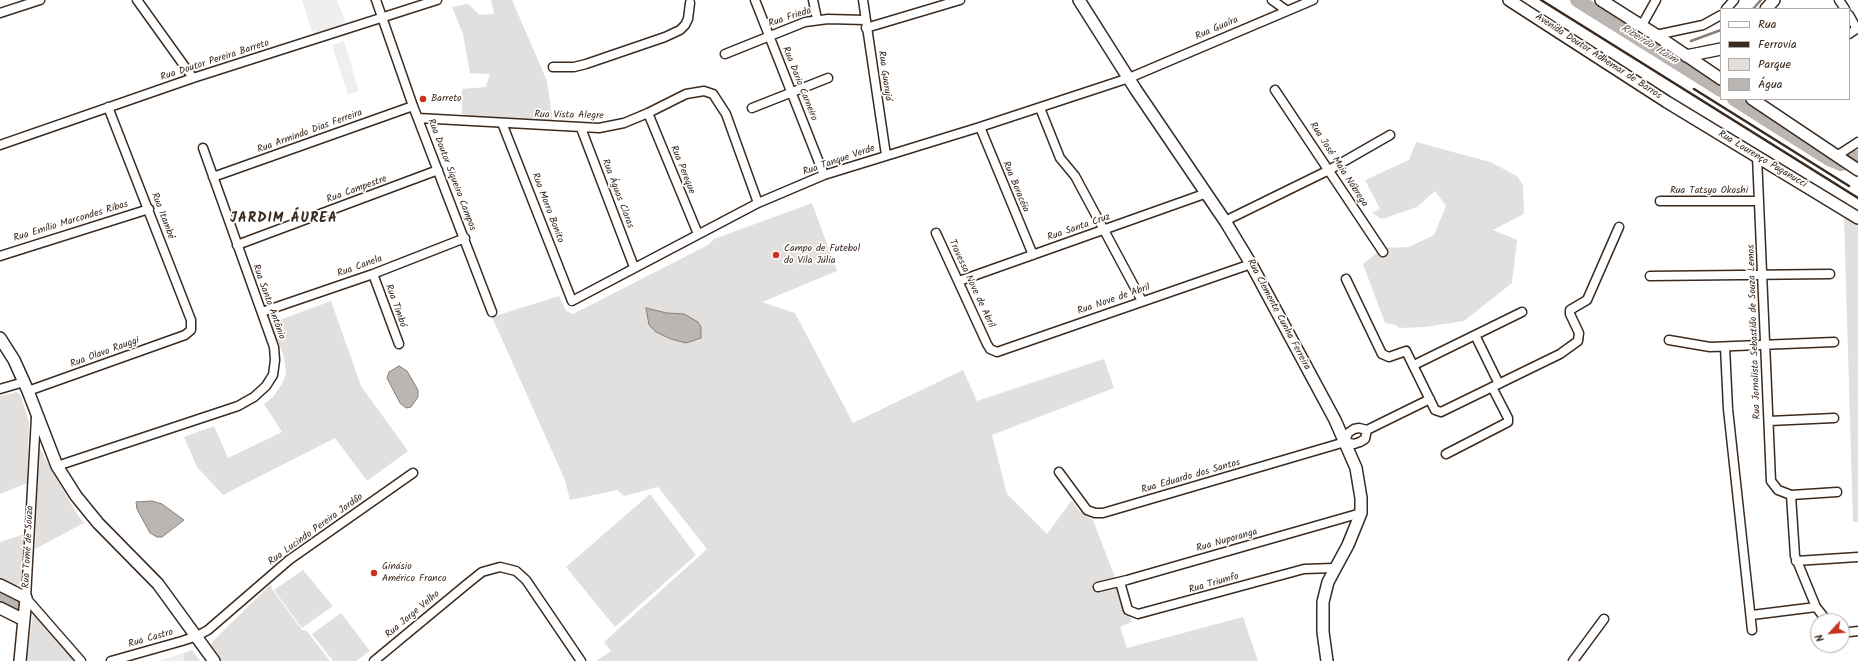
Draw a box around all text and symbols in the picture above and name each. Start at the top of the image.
street label: Rua Frieda [767,5,813,31]
legend [1720,8,1850,100]
street label: Avenida Doutor Adhemar de Barros [1532,12,1664,102]
street label: Rua Guaíra [1194,15,1240,43]
text: Rua [1758,15,1776,34]
water label: Ribeirão Itaim [1618,22,1680,68]
text: Ferrovia [1758,35,1797,54]
street label: Rua Doutor Pereira Barreto [159,38,271,84]
street label: Rua Dario Carneiro [779,45,819,123]
street label: Rua Guarujá [875,50,893,102]
text: Parque [1758,55,1791,74]
text: Água [1758,75,1782,94]
place label: Barreto [431,93,462,105]
marker: Barreto [418,94,428,104]
street label: Rua Armindo Dias Ferreira [256,107,364,157]
street label: Rua Vista Alegre [534,109,604,123]
street label: Rua Doutor Siqueira Campos [424,117,478,233]
street label: Rua José Maia Nóbrega [1306,120,1370,210]
street label: Rua Lourenço Paganucci [1716,129,1808,191]
street label: Rua Tanque Verde [801,143,877,179]
street label: Rua Pereque [667,144,697,196]
street label: Rua Águas Claras [598,158,636,230]
street label: Rua Boracéia [999,160,1031,214]
street label: Rua Morro Bonito [528,171,566,245]
street label: Rua Campestre [325,174,389,206]
street label: Rua Tatsyo Okoshi [1670,185,1748,197]
street label: Rua Itambé [148,191,176,241]
street label: Rua Emílio Marcondes Ribas [12,199,130,245]
district label: JARDIM ÁUREA [230,212,338,228]
street label: Rua Santa Cruz [1046,212,1112,244]
street label: Travessa Nove de Abril [945,238,997,330]
place label: Campo de Futebol do Vila Júlia [784,243,860,266]
street label: Rua Jornalista Sebastião de Souza Lemos [1746,244,1764,420]
marker: Campo de Futebol do Vila Júlia [771,250,781,260]
street label: Rua Canela [336,253,384,281]
street label: Rua Clemente Cunha Ferreira [1244,257,1312,373]
street label: Rua Santo Antônio [249,263,287,341]
street label: Rua Nove de Abril [1076,282,1152,318]
street label: Rua Timbó [382,283,408,329]
street label: Rua Olavo Rauggi [69,335,141,371]
street label: Rua Eduardo dos Santos [1140,457,1242,497]
street label: Rua Lucindo Pereira Jordão [266,492,366,568]
street label: Rua Tomé de Souza [21,505,37,589]
street label: Rua Nuporanga [1195,527,1259,555]
place label: Ginásio Américo Franco [382,561,447,584]
marker: Ginásio Américo Franco [369,568,379,578]
street label: Rua Triumfo [1188,571,1240,597]
street label: Rua Jorge Velho [383,589,443,641]
north arrow [1810,613,1850,653]
street label: Rua Castro [127,627,175,651]
text: N [1811,631,1830,645]

